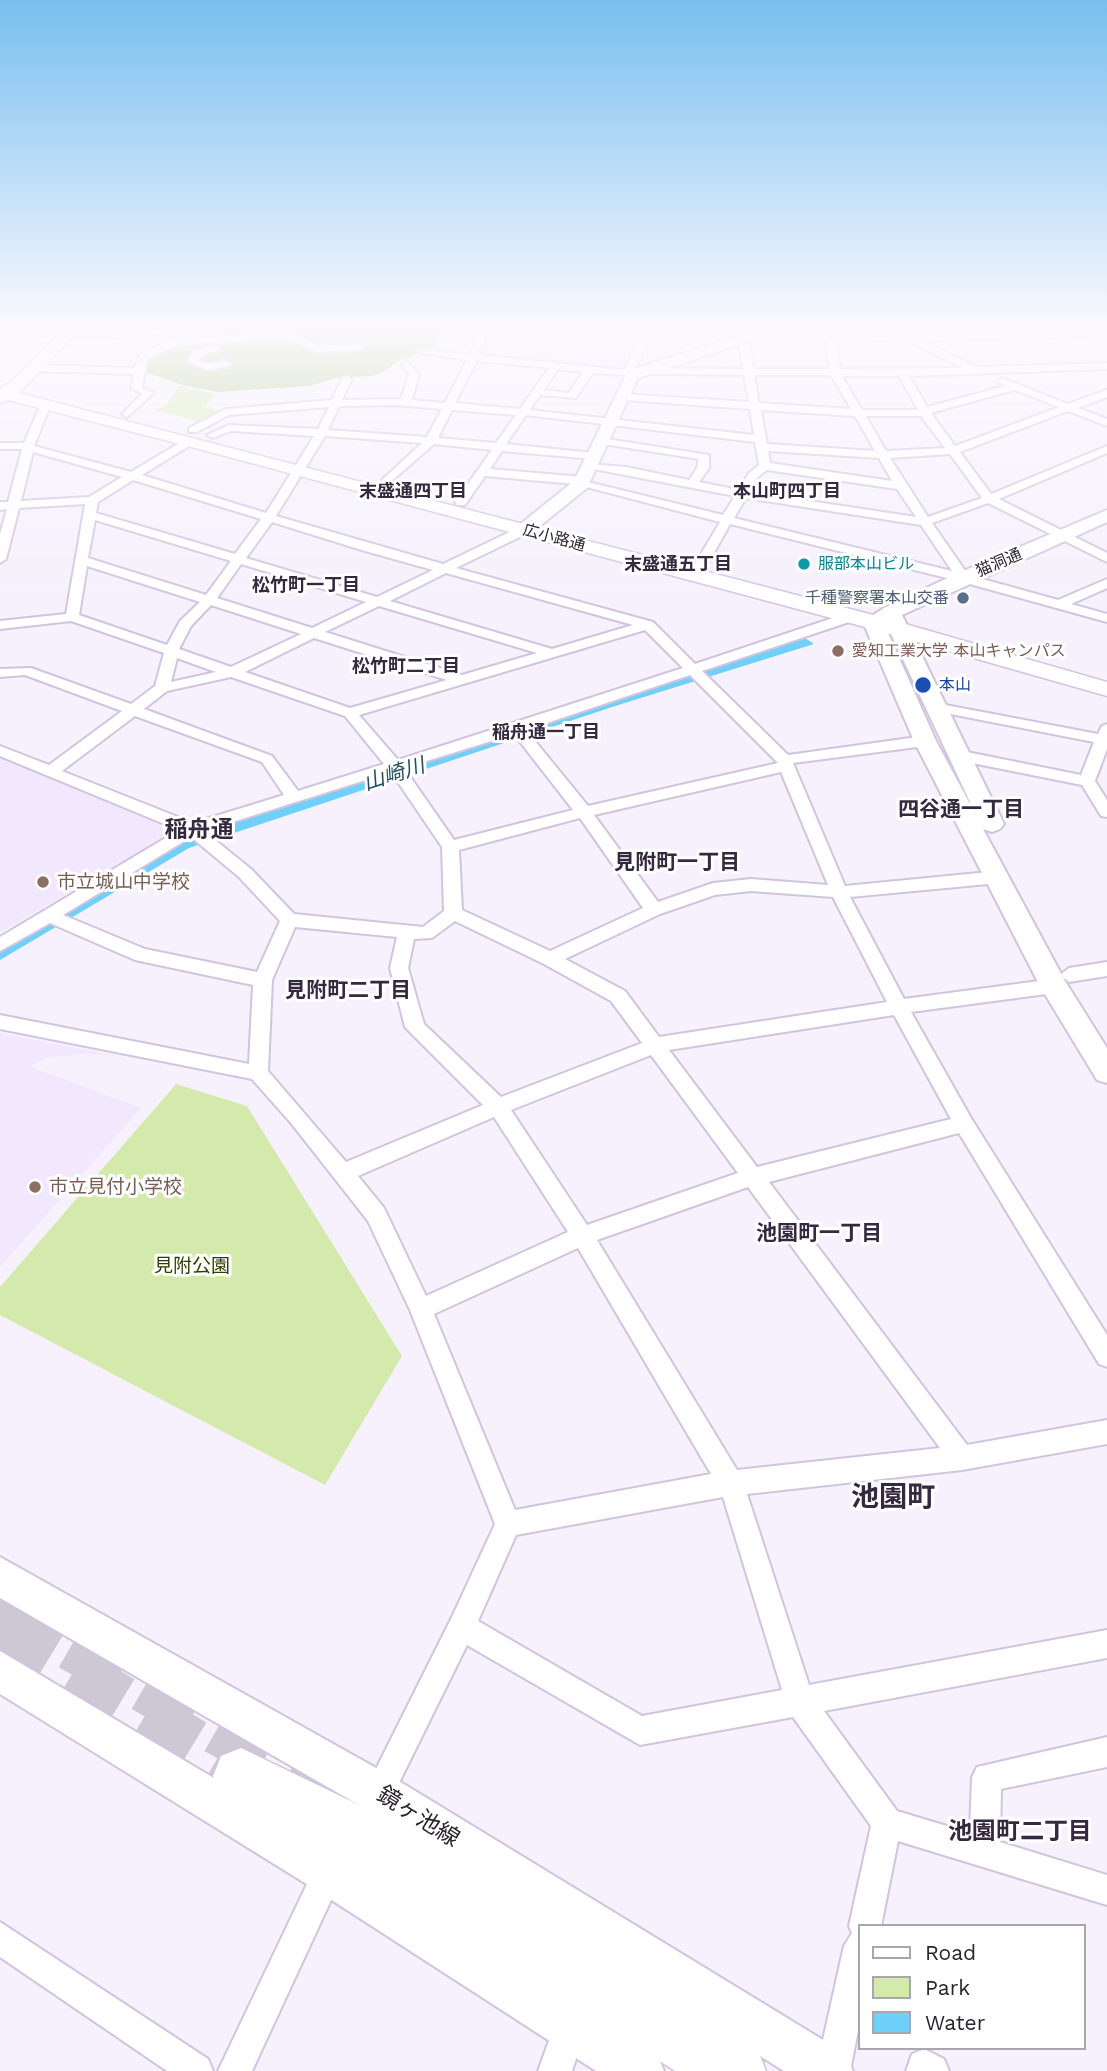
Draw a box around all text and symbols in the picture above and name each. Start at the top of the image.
district label: 末盛通四丁目 [359,481,467,503]
district label: 本山町四丁目 [733,481,841,503]
street label: 広小路通 [521,520,587,556]
street label: 猫洞通 [973,545,1025,581]
district label: 末盛通五丁目 [624,554,732,576]
place label: 服部本山ビル [818,554,914,574]
marker: 服部本山ビル [796,556,812,572]
district label: 松竹町一丁目 [252,575,360,597]
place label: 千種警察署本山交番 [805,588,949,608]
marker: 千種警察署本山交番 [955,590,971,606]
place label: 愛知工業大学 本山キャンパス [852,641,1065,661]
marker: 愛知工業大学 本山キャンパス [830,643,846,659]
district label: 松竹町二丁目 [352,656,460,678]
marker: 本山 [913,675,933,695]
place label: 本山 [939,675,971,695]
district label: 稲舟通一丁目 [492,722,600,744]
water label: 山崎川 [360,753,428,797]
district label: 四谷通一丁目 [898,797,1024,823]
district label: 稲舟通 [165,816,233,844]
district label: 見附町一丁目 [614,850,740,876]
place label: 市立城山中学校 [57,871,190,893]
marker: 市立城山中学校 [35,874,51,890]
district label: 見附町二丁目 [285,978,411,1004]
place label: 市立見付小学校 [49,1176,182,1198]
marker: 市立見付小学校 [27,1179,43,1195]
district label: 池園町一丁目 [756,1221,882,1247]
park label: 見附公園 [154,1255,230,1277]
district label: 池園町 [851,1481,935,1515]
street label: 鏡ヶ池線 [372,1781,464,1853]
district label: 池園町二丁目 [948,1818,1092,1846]
legend [858,1924,1086,2050]
text: Road [925,1940,976,1965]
text: Park [925,1975,970,2000]
text: Water [925,2010,985,2035]

